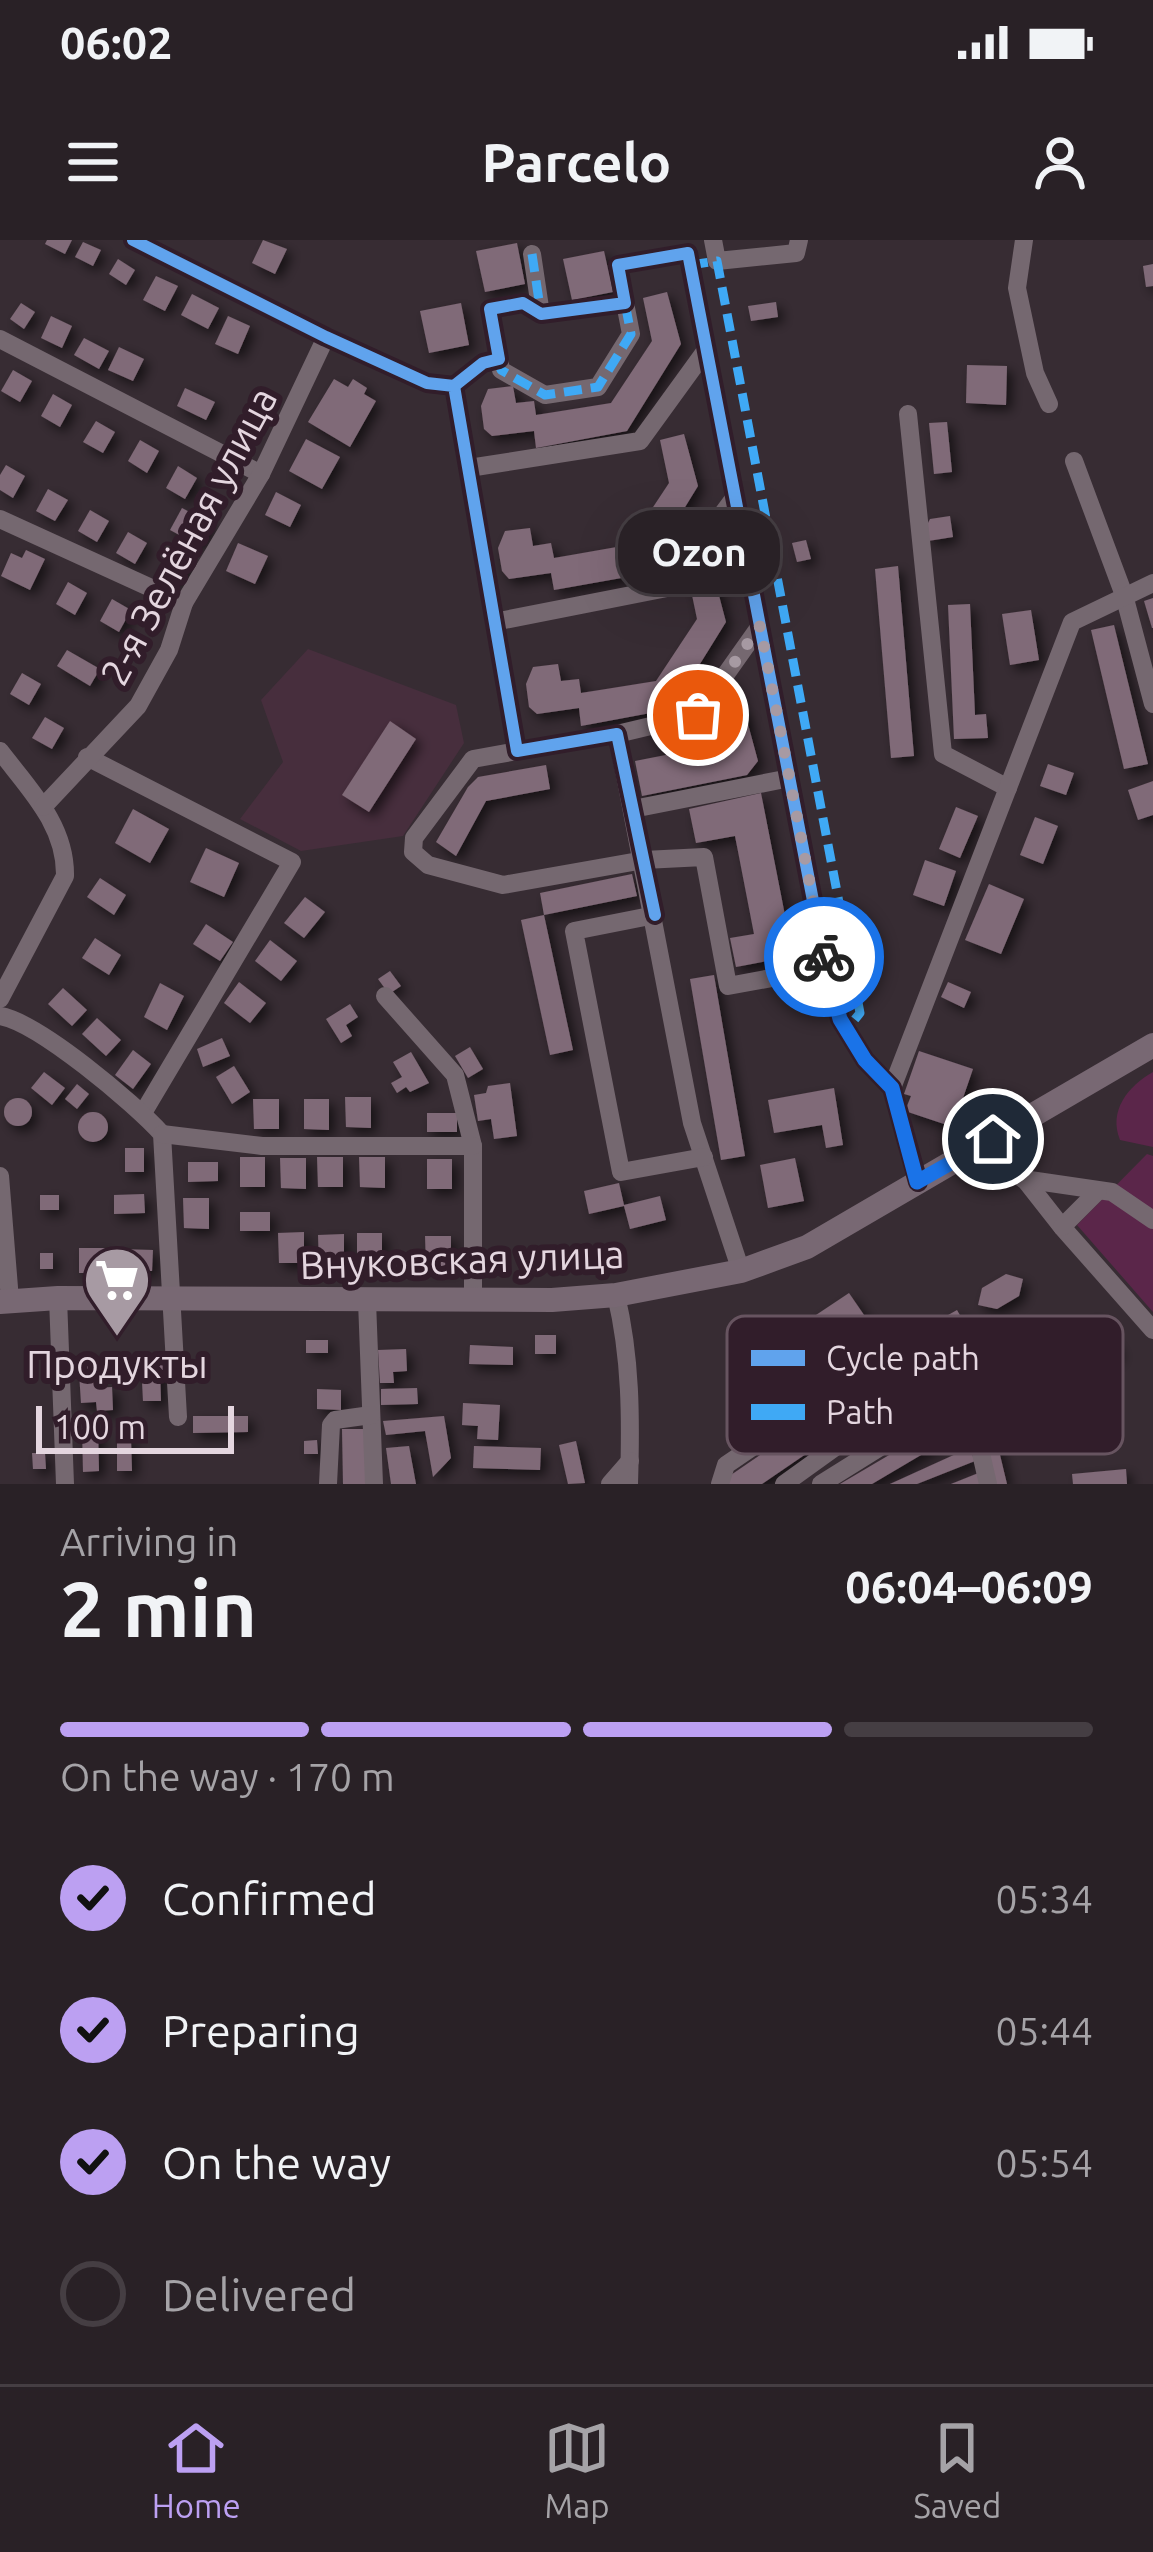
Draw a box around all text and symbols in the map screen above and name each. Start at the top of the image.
text: 06:02 [60,17,173,68]
icon: menu [60,129,126,195]
icon: person [1027,129,1093,195]
text: Parcelo [482,132,671,192]
street label: 2-я Зелёная улица [91,380,285,692]
callout: Ozon [617,511,779,595]
text: Ozon [651,530,747,573]
pin [647,664,749,766]
icon: bag [665,682,731,748]
courier [764,897,884,1017]
icon: bike [791,924,857,990]
pin [942,1088,1044,1190]
icon: home [960,1106,1026,1172]
street label: Внуковская улица [299,1232,625,1286]
supermarket icon: Продукты [82,1245,152,1339]
legend [727,1316,1123,1454]
text: Cycle path [826,1339,980,1376]
place label: Продукты [26,1342,208,1385]
text: Path [826,1393,894,1430]
scale bar [36,1400,234,1453]
text: 100 m [54,1408,146,1445]
text: Arriving in [60,1520,238,1563]
text: 06:04–06:09 [845,1561,1093,1612]
text: 2 min [60,1564,257,1652]
text: On the way · 170 m [60,1755,395,1798]
icon: check [60,1865,126,1931]
text: Confirmed [162,1873,377,1924]
text: 05:34 [995,1877,1093,1920]
icon: check [60,1997,126,2063]
text: Preparing [162,2005,360,2056]
text: 05:44 [995,2009,1093,2052]
icon: check [60,2129,126,2195]
text: On the way [162,2137,391,2188]
text: 05:54 [995,2141,1093,2184]
text: Delivered [162,2269,356,2320]
tab: Home [152,2415,241,2524]
tab: Map [544,2415,610,2524]
tab: Saved [913,2415,1001,2524]

